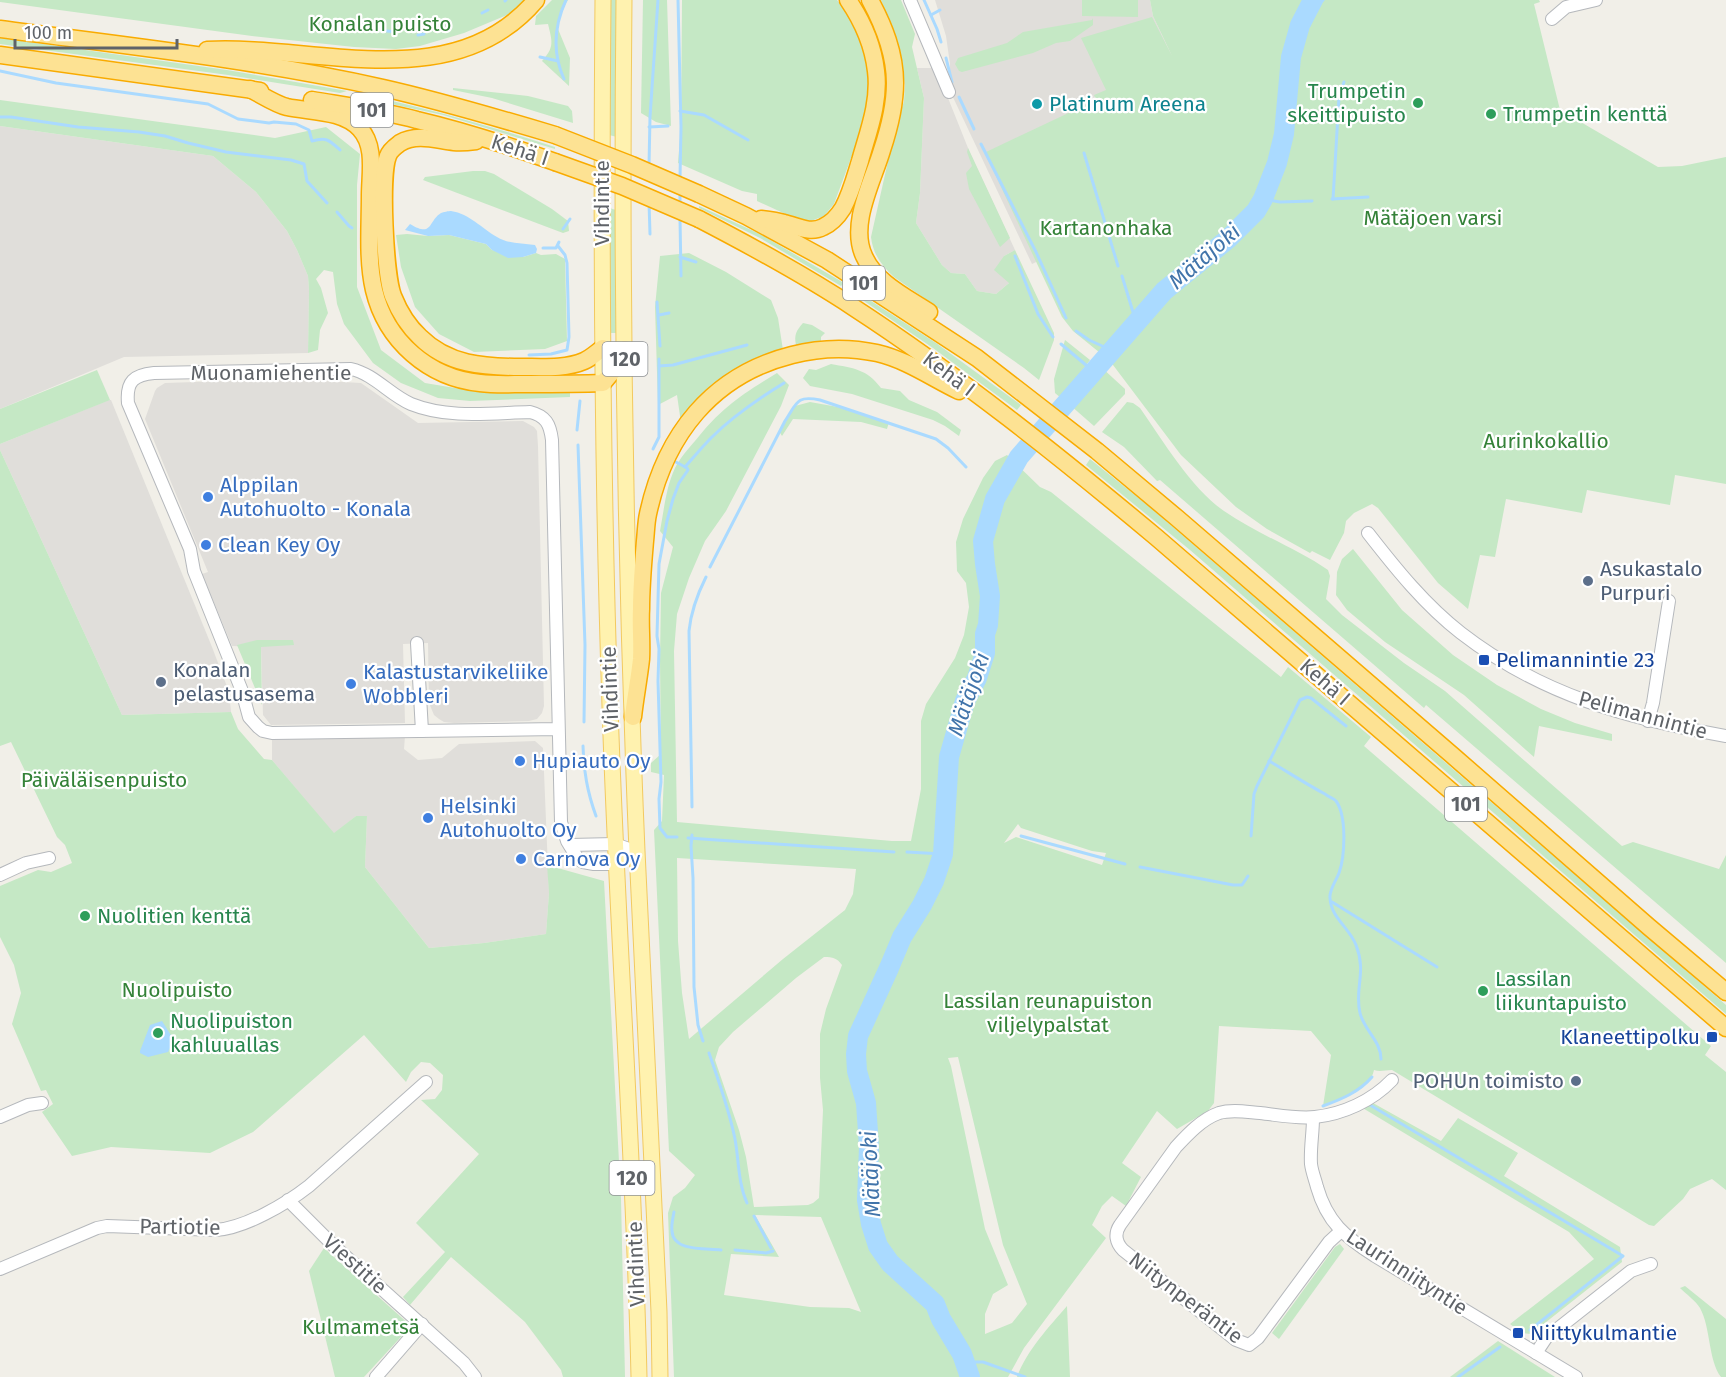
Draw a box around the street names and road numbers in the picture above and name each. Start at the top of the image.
road number: 101 [351,93,393,127]
street label: Kehä I [488,129,552,171]
street label: Vihdintie [589,160,615,246]
road number: 101 [843,266,885,300]
road number: 120 [602,342,648,376]
street label: Kehä I [918,346,980,402]
street label: Muonamiehentie [191,360,351,386]
street label: Vihdintie [596,646,624,732]
street label: Kehä I [1294,653,1356,711]
street label: Pelimannintie [1576,685,1710,745]
road number: 101 [1445,787,1487,821]
road number: 120 [610,1161,654,1195]
street label: Partiotie [139,1213,221,1241]
street label: Vihdintie [622,1221,650,1307]
street label: Laurinniityntie [1341,1223,1473,1321]
street label: Viestitie [318,1228,392,1300]
street label: Niitynperäntie [1124,1247,1248,1349]

